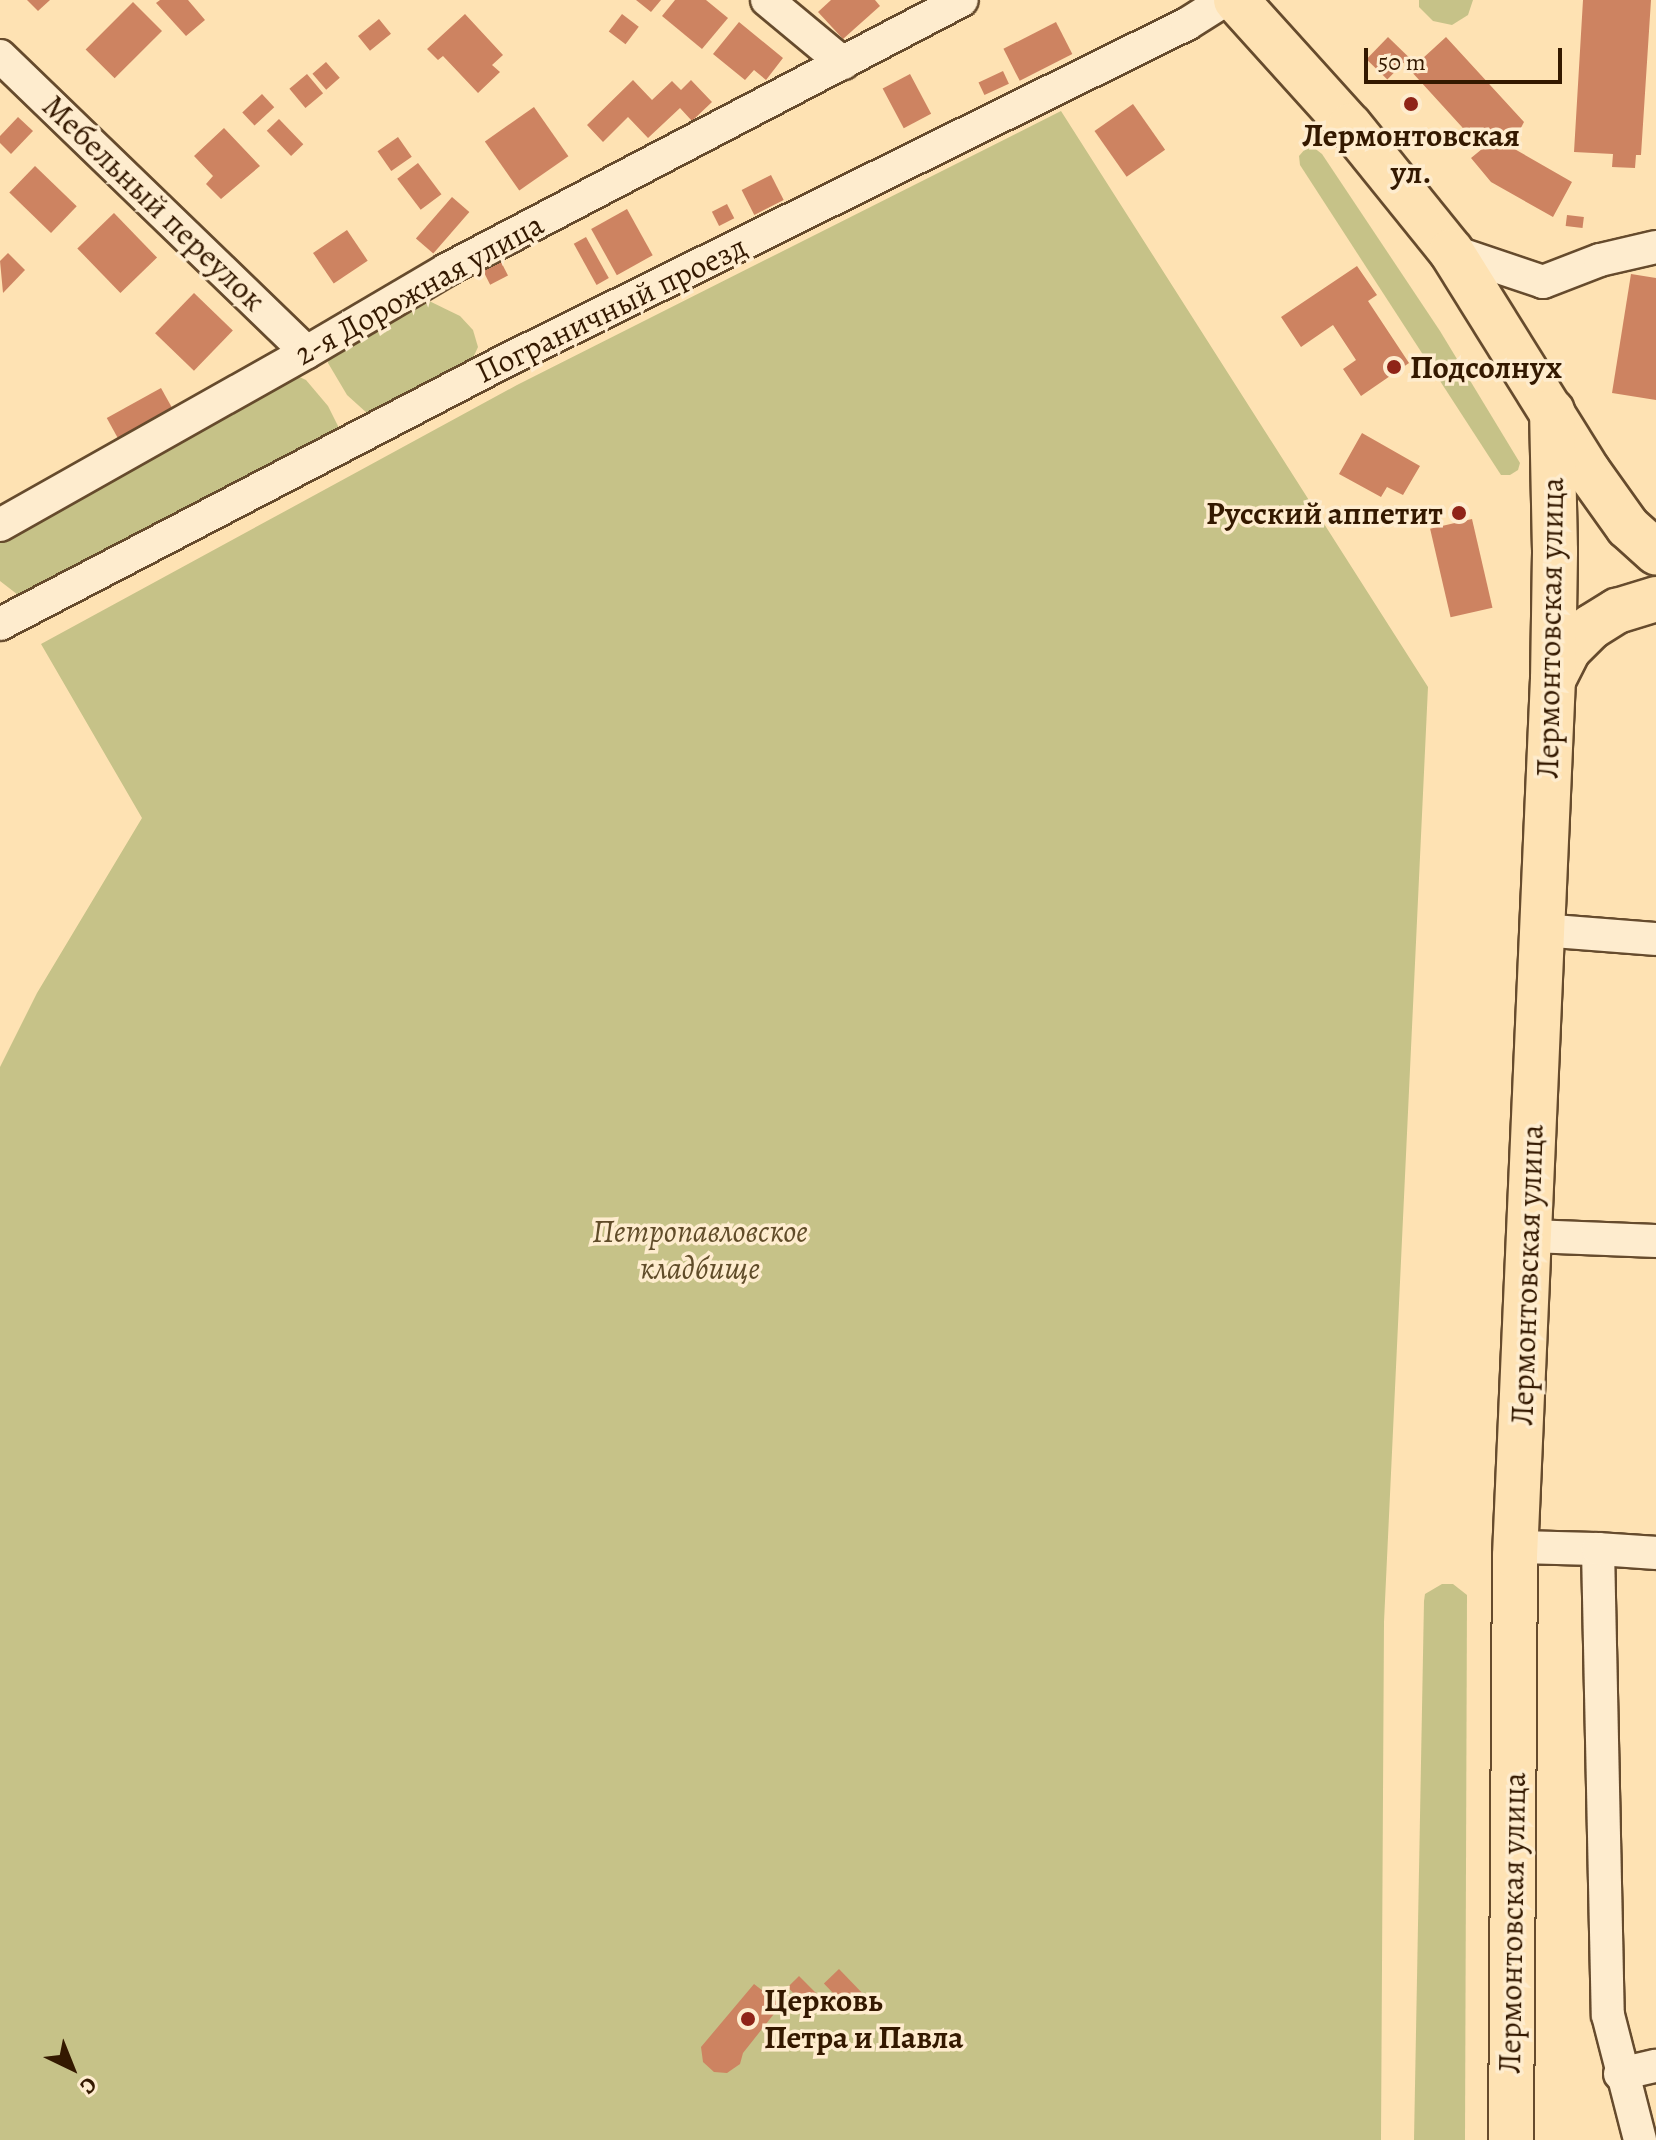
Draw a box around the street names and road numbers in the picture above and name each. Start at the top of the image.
street label: Мебельный переулок [35,87,273,319]
street label: 2-я Дорожная улица [288,205,550,373]
street label: Пограничный проезд [469,227,753,391]
street label: Лермонтовская улица [1528,477,1572,779]
street label: Лермонтовская улица [1503,1124,1551,1426]
street label: Лермонтовская улица [1490,1772,1534,2074]

